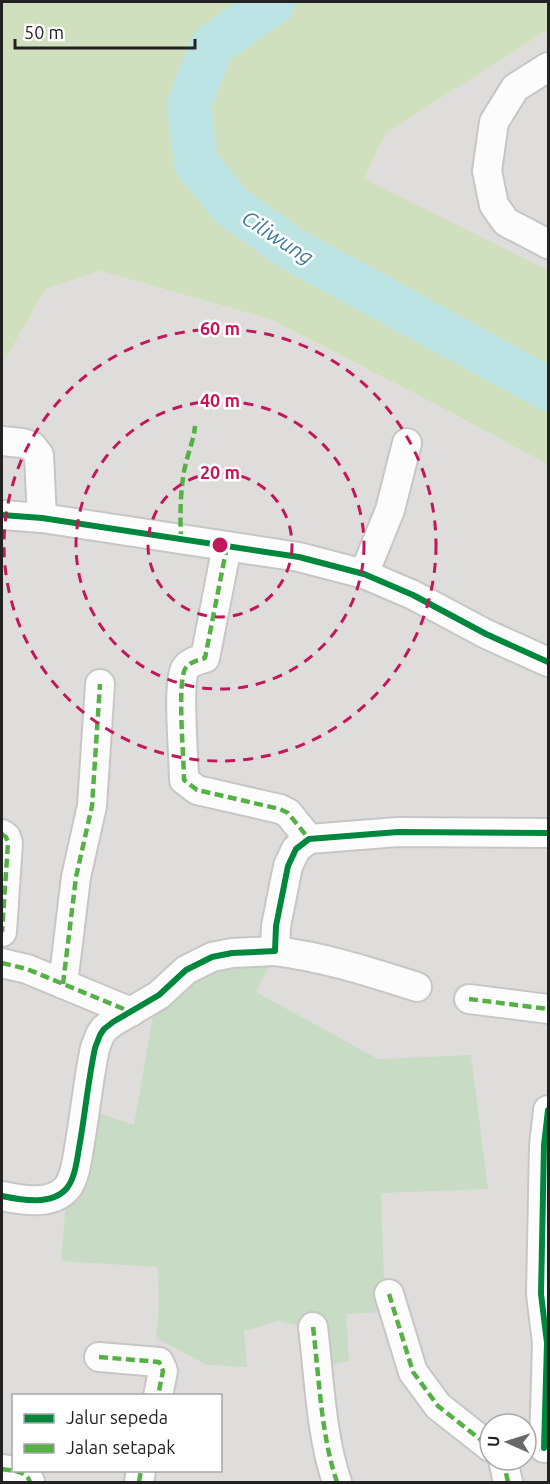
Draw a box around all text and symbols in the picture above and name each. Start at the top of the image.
scale bar [15,12,195,50]
text: 50 m [24,22,64,42]
water label: Ciliwung [238,205,318,269]
text: 60 m [200,318,240,338]
text: 40 m [200,390,240,410]
text: 20 m [200,462,240,482]
centre of rings [210,535,230,555]
legend [12,1394,222,1472]
text: Jalur sepeda [66,1407,168,1427]
north arrow [478,1412,538,1472]
text: U [484,1435,502,1447]
text: Jalan setapak [66,1437,175,1457]

